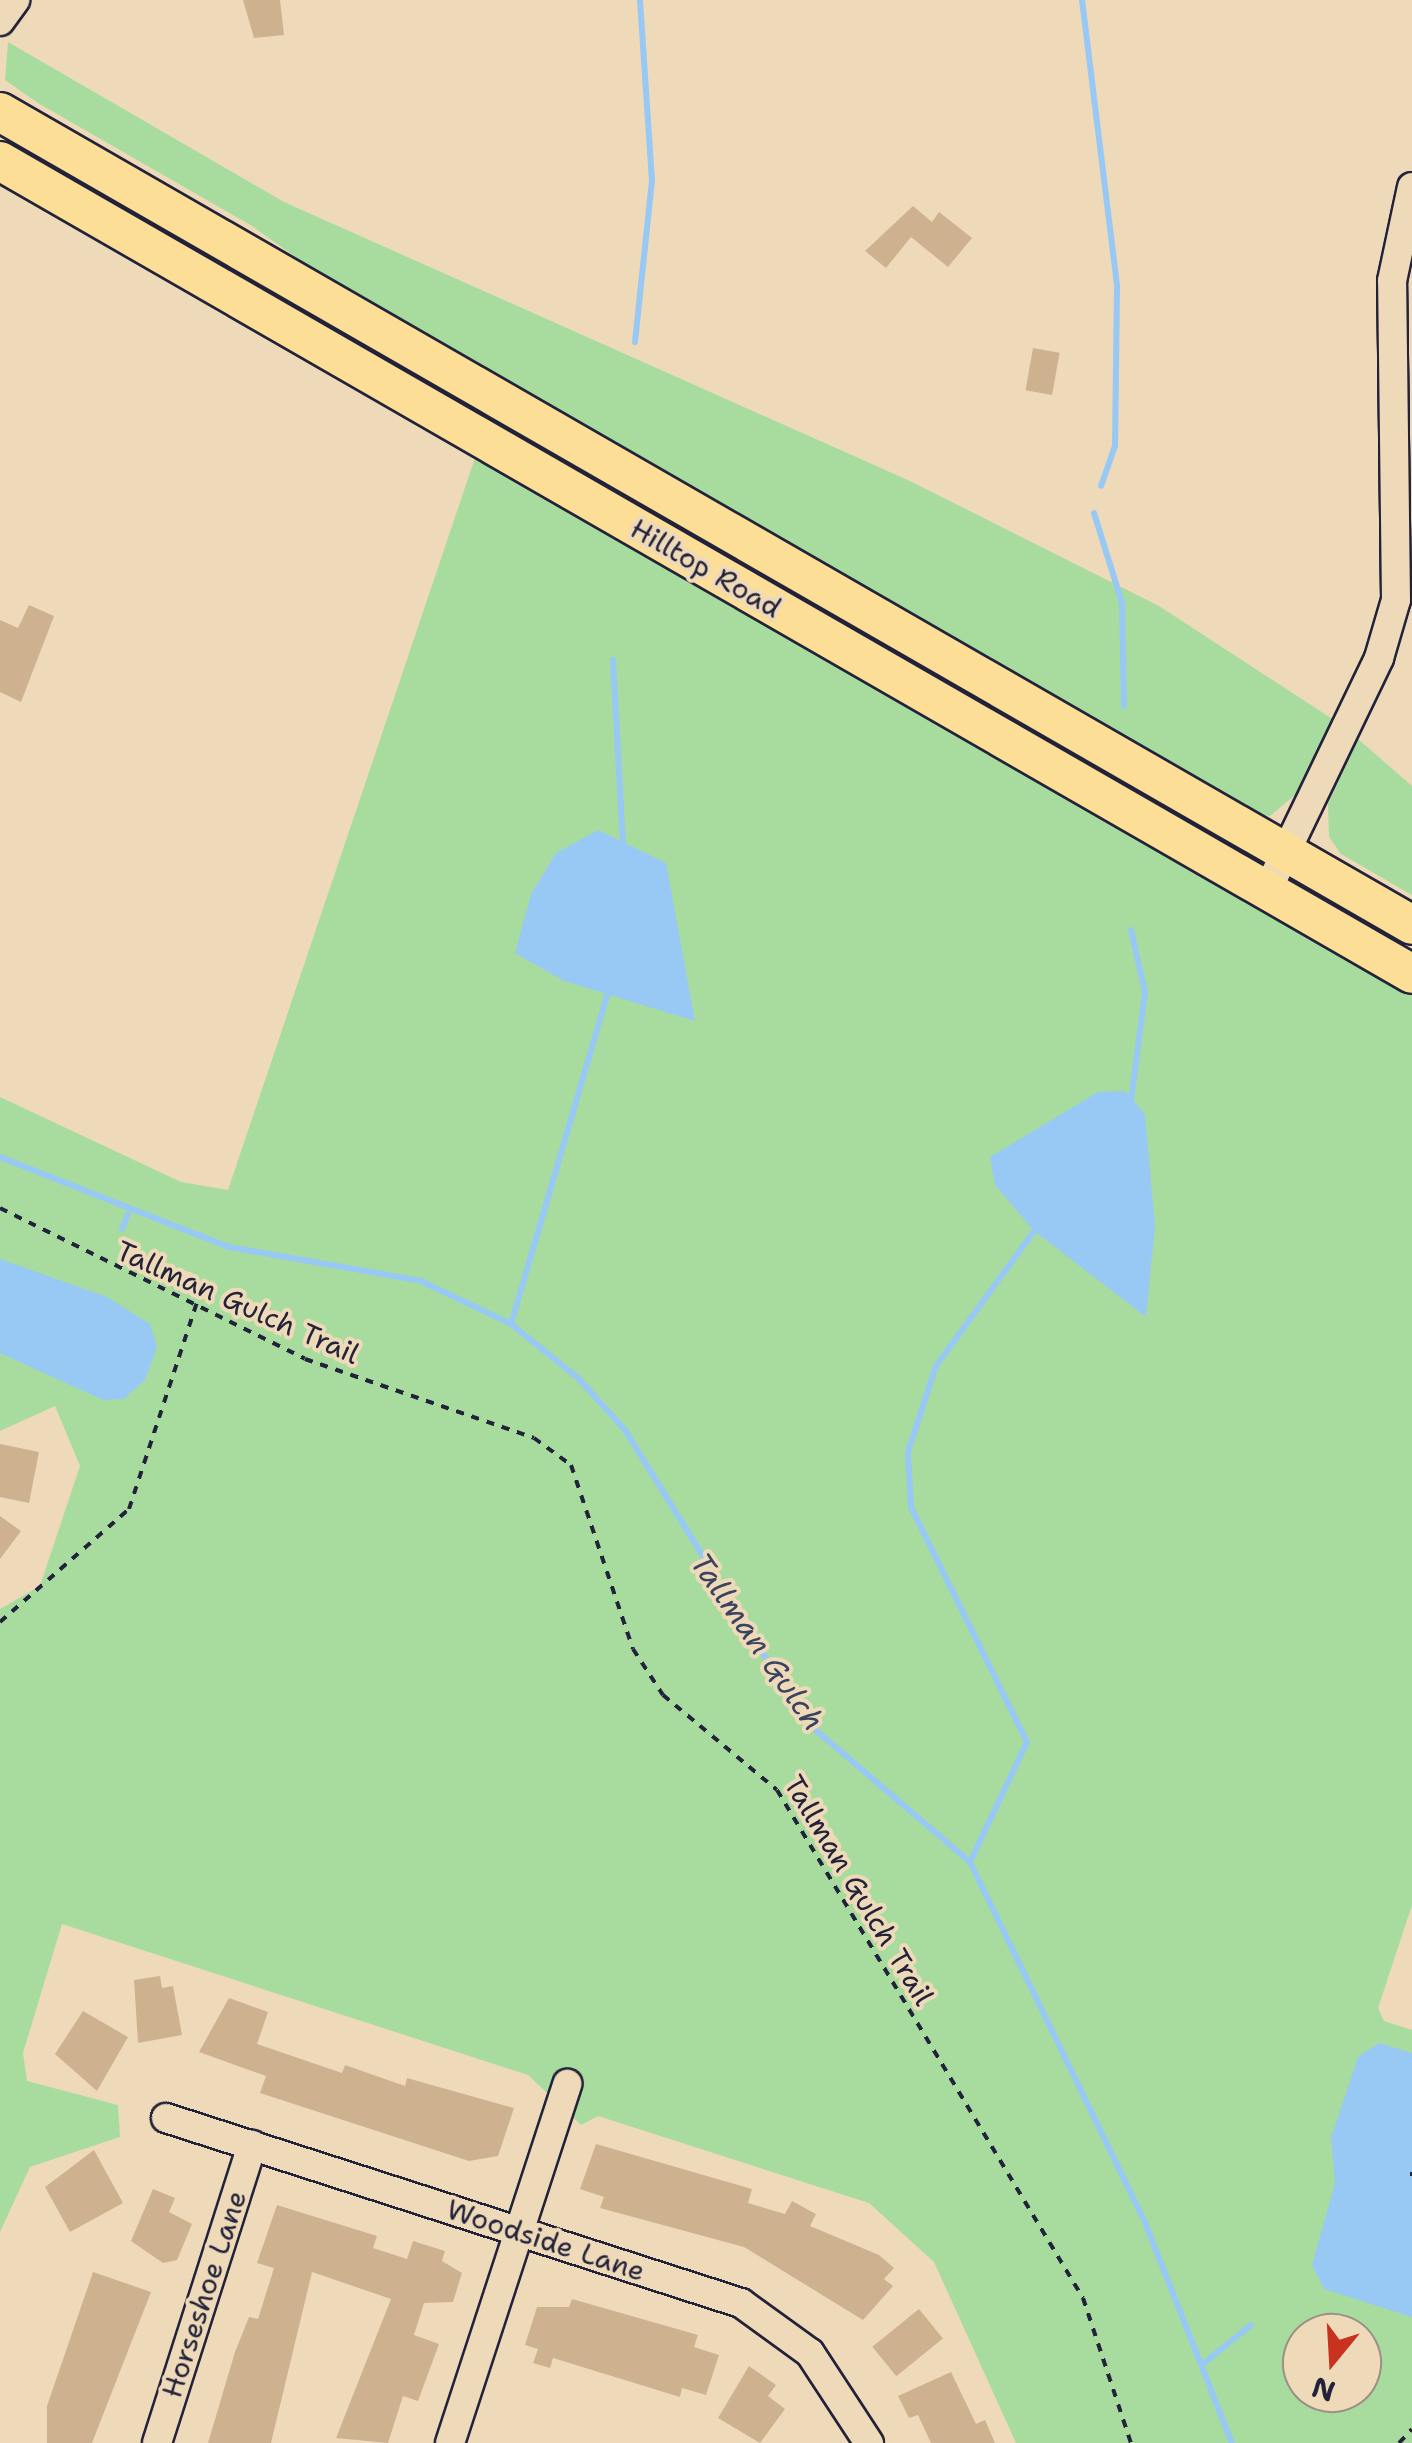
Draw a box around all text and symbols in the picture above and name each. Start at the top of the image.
street label: Hilltop Road [625,511,787,625]
street label: Tallman Gulch Trail [111,1233,365,1371]
water label: Tallman Gulch [682,1546,832,1738]
street label: Tallman Gulch Trail [777,1769,941,2011]
street label: Horseshoe Lane [155,2186,253,2402]
street label: Woodside Lane [443,2192,649,2288]
north arrow [1282,2313,1382,2413]
text: N [1307,2368,1340,2411]

